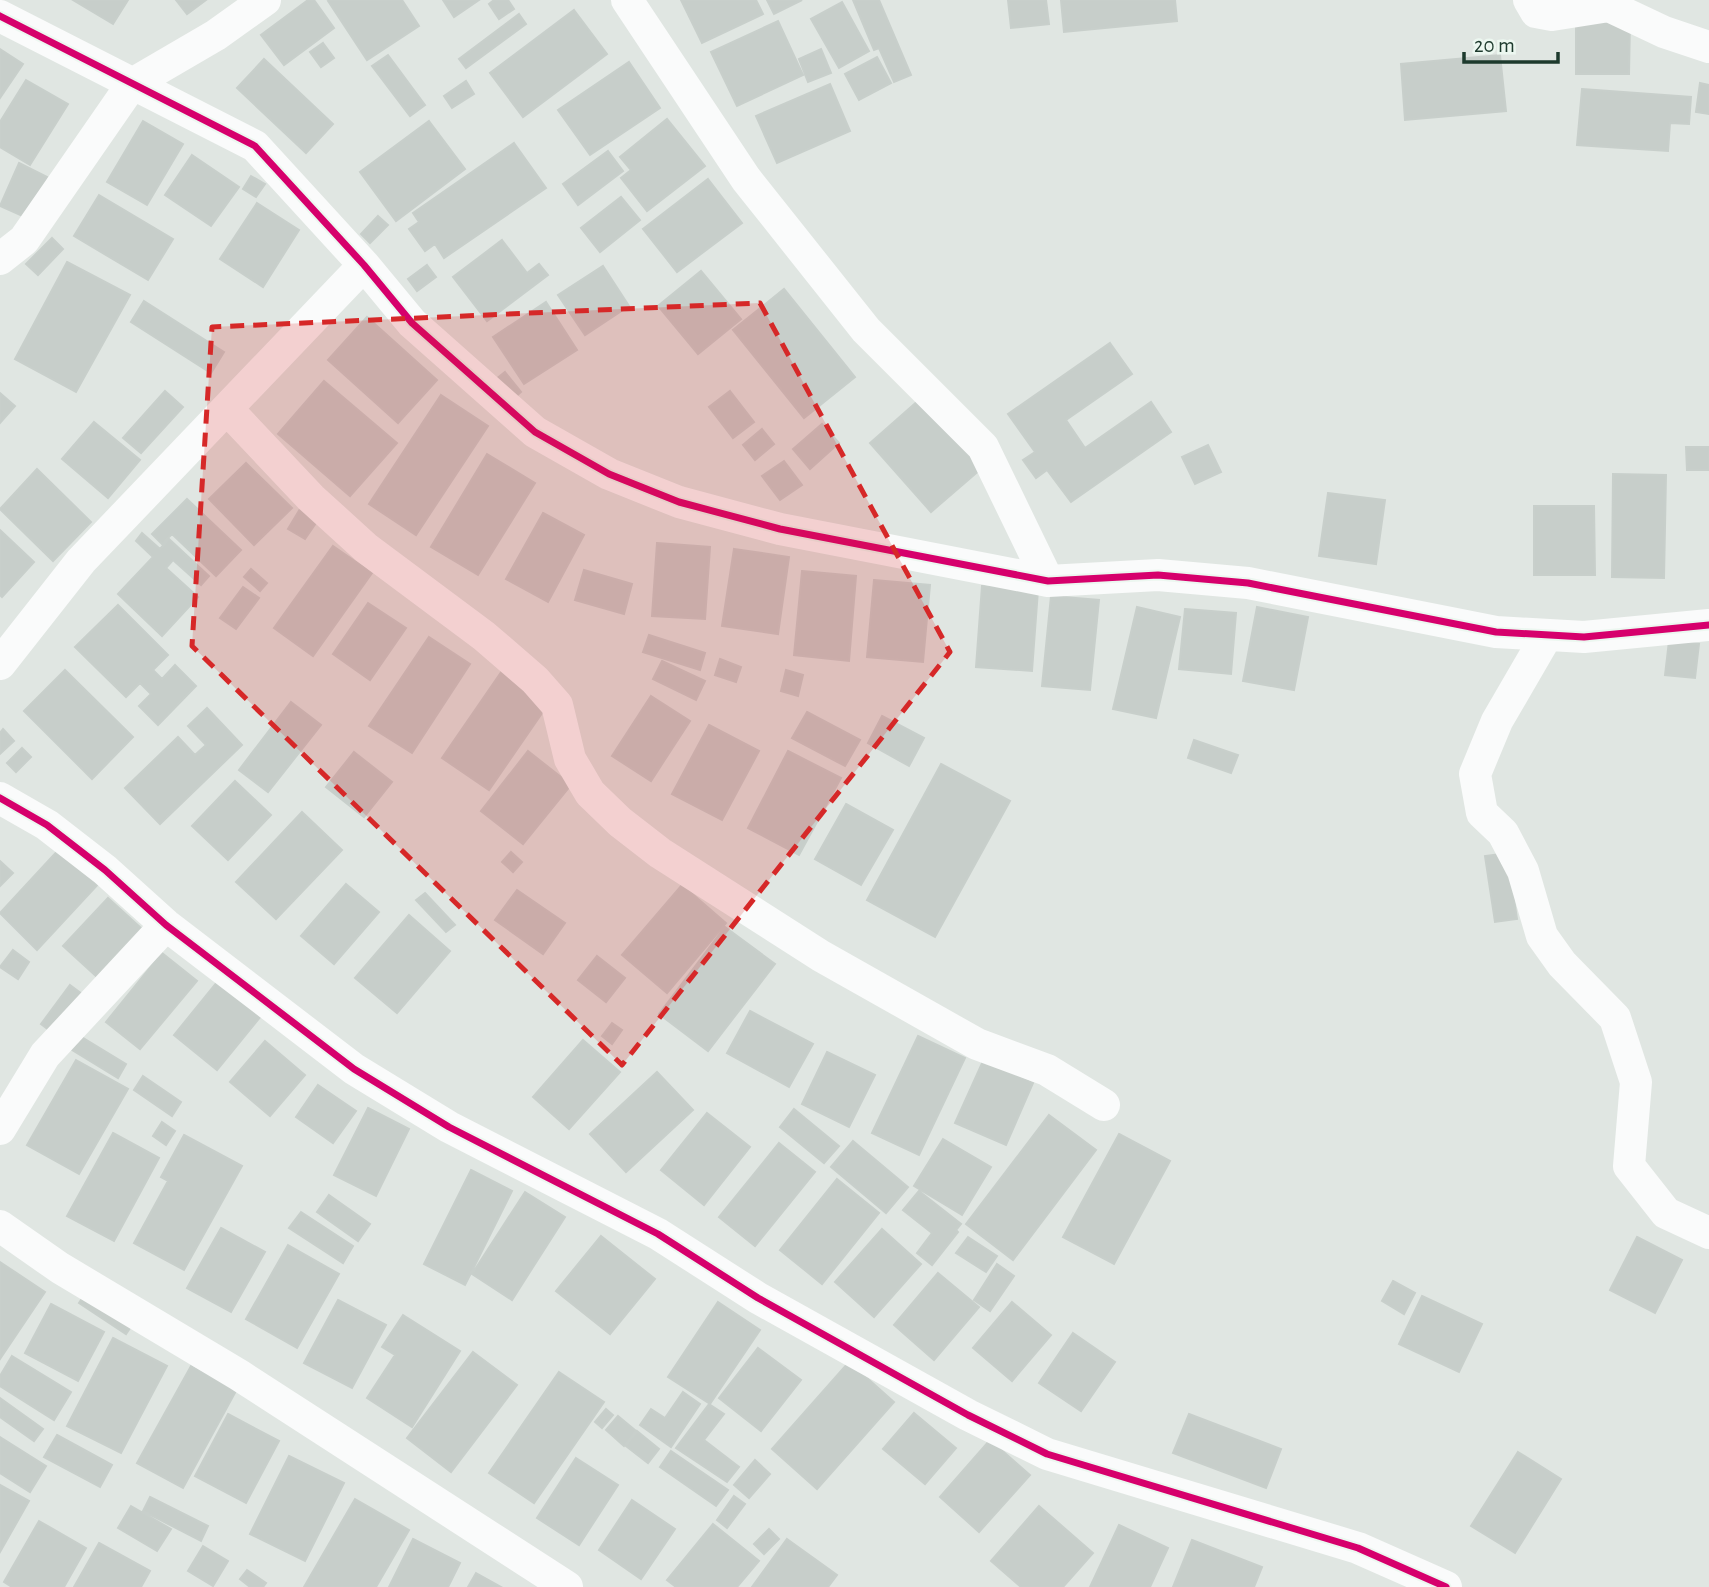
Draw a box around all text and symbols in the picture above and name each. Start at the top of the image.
scale bar [1464,21,1558,65]
text: 20 m [1474,35,1515,56]

